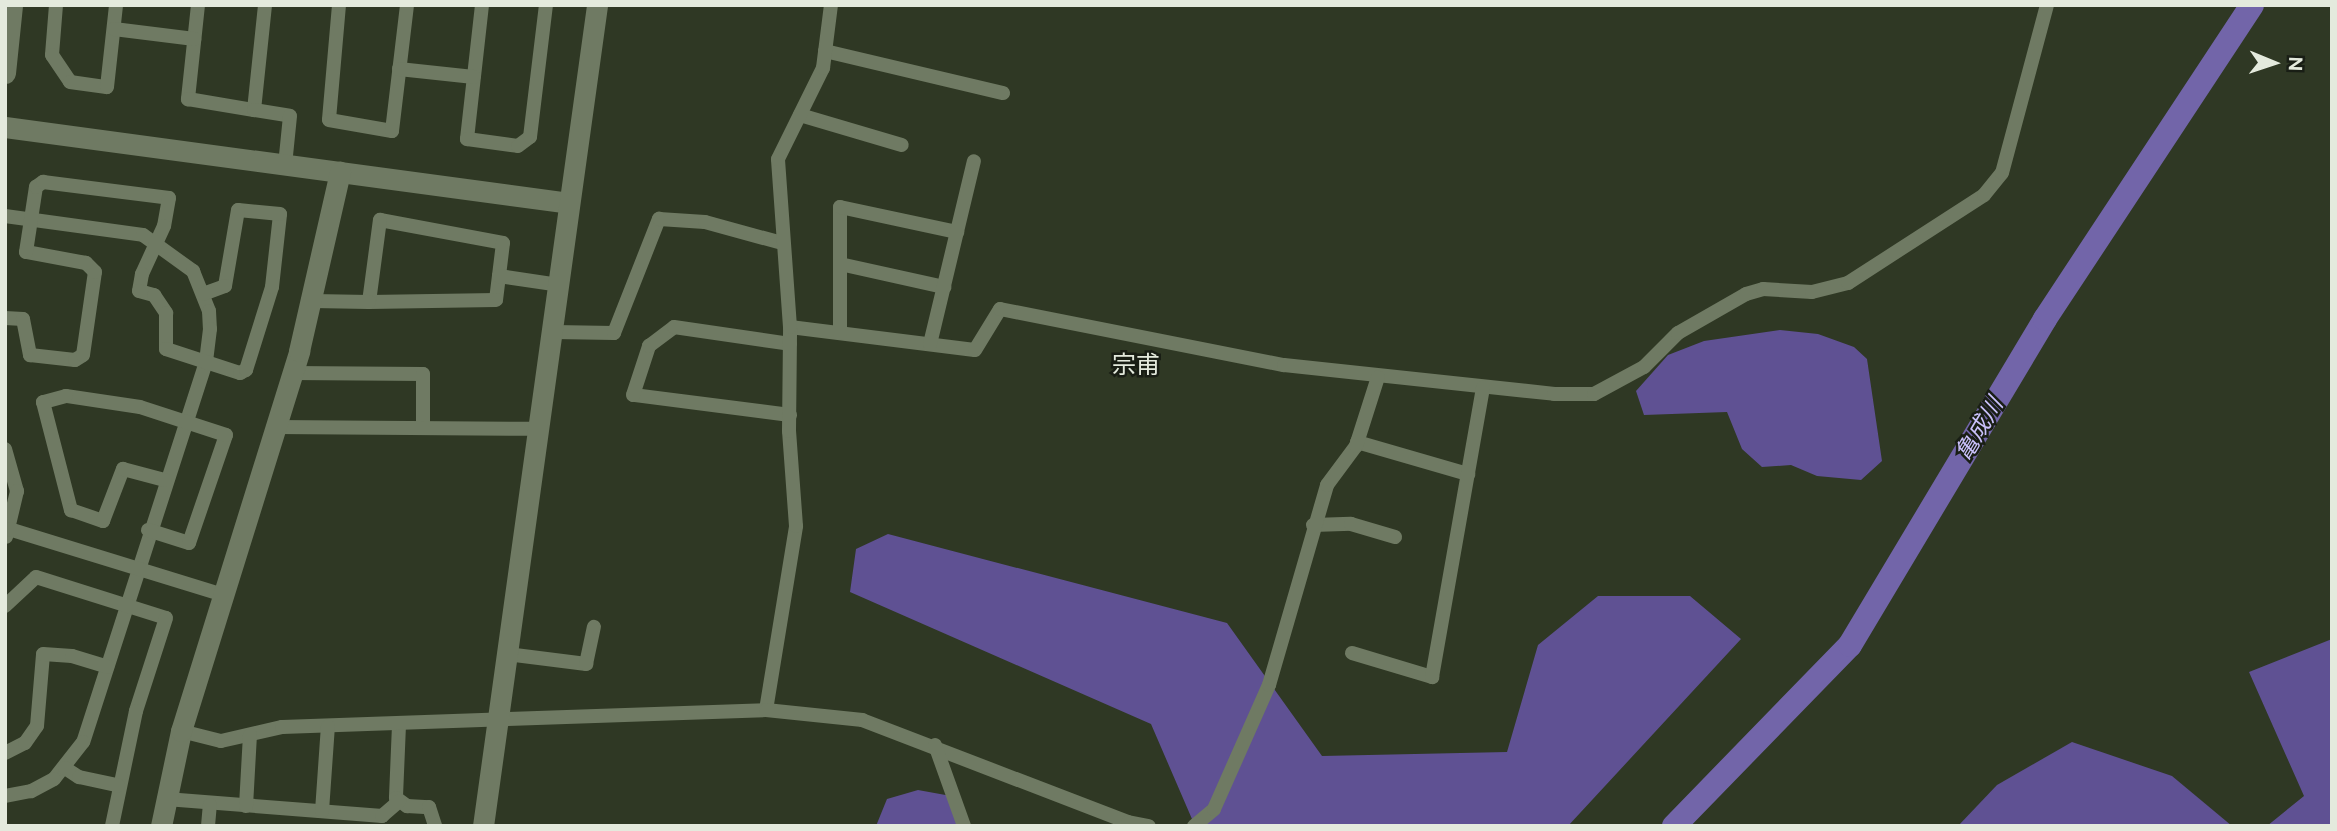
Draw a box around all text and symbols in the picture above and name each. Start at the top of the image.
north arrow [2239,28,2309,98]
text: N [2284,56,2307,71]
district label: 宗甫 [1112,351,1160,379]
water label: 亀成川 [1949,392,2009,466]

